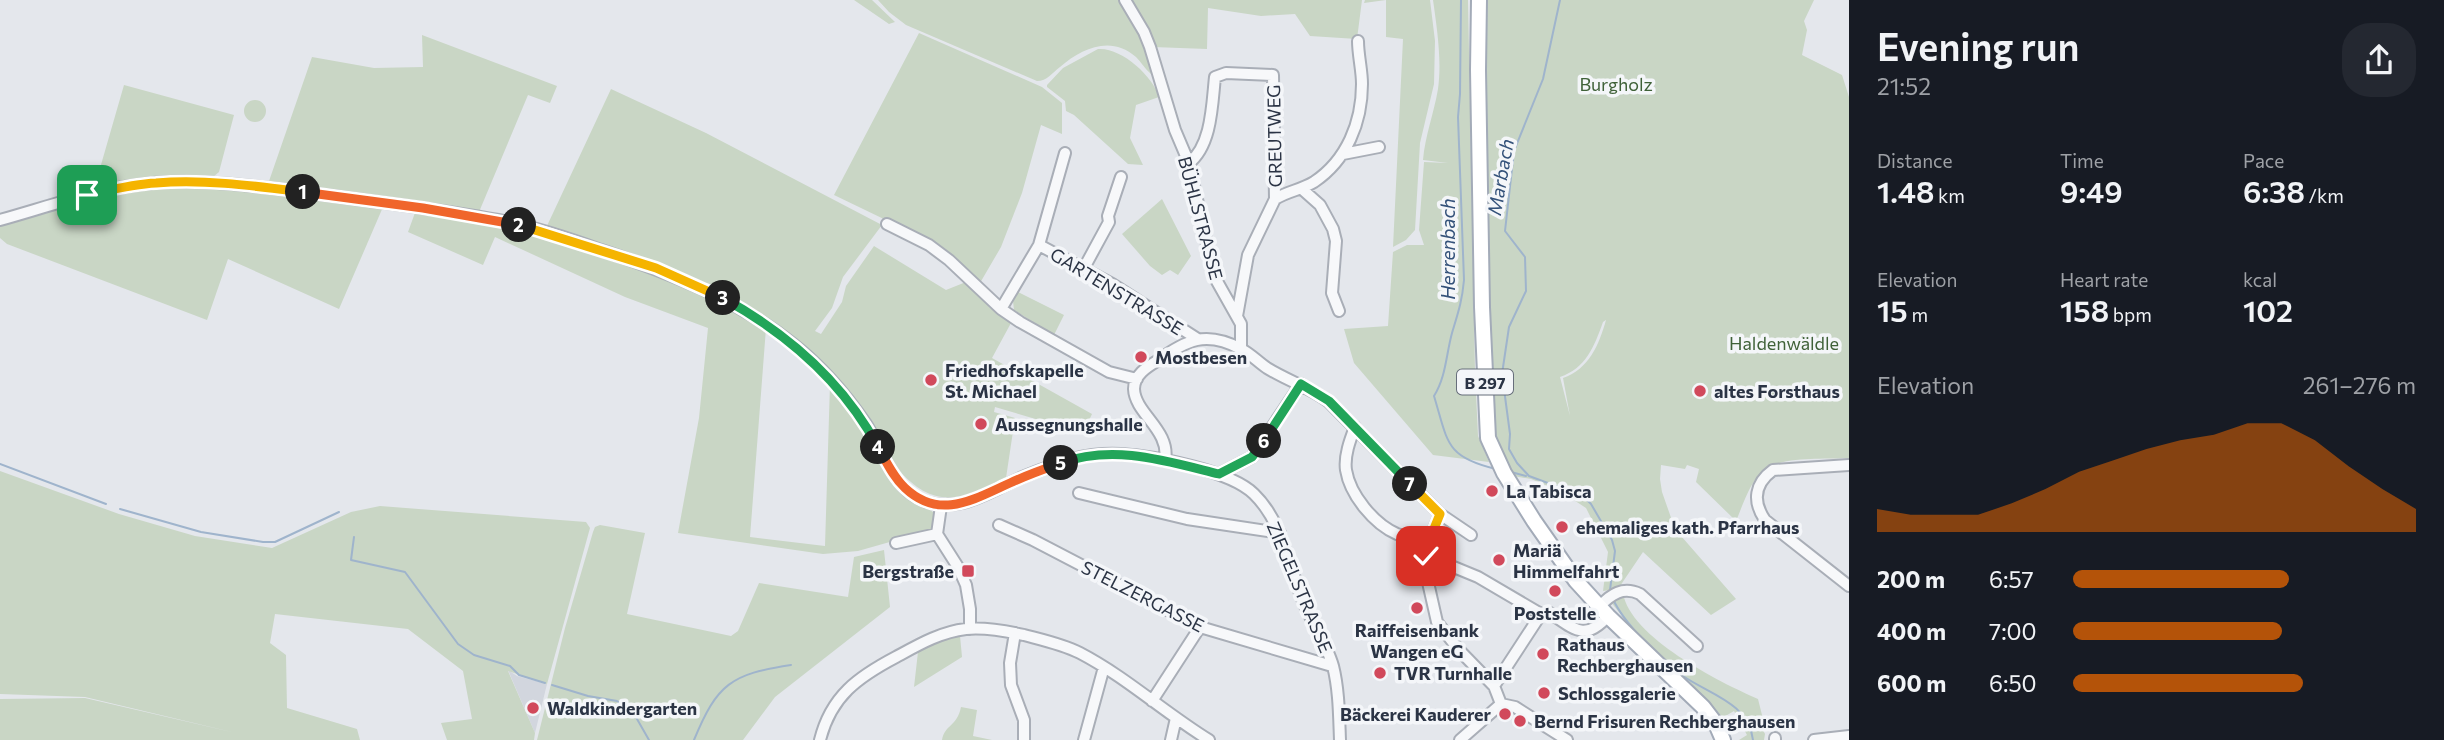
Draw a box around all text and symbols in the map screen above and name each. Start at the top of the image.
text: Evening run [1877,22,2080,69]
button: share [2342,23,2416,97]
text: 21:52 [1877,72,1931,100]
park label: Burgholz [1579,73,1653,95]
street label: GREUTWEG [1262,84,1286,188]
water label: Marbach [1482,137,1518,217]
text: Distance [1877,149,1953,172]
text: Time [2060,149,2104,172]
text: Pace [2243,149,2284,172]
street label: BÜHLSTRASSE [1174,154,1228,282]
pin [57,165,117,225]
text: 1.48 [1877,172,1934,209]
text: 9:49 [2060,172,2123,209]
text: 6:38 [2243,172,2305,209]
pin: 1 [286,174,320,210]
icon: arrive [68,176,106,214]
text: 1 [298,180,307,203]
text: km [1934,184,1965,207]
text: /km [2305,184,2344,207]
water label: Herrenbach [1436,198,1459,300]
pin: 2 [502,208,536,243]
text: 2 [513,213,524,236]
street label: GARTENSTRASSE [1047,243,1187,339]
text: Elevation [1877,268,1957,291]
text: Heart rate [2060,268,2148,291]
text: kcal [2243,268,2277,291]
pin: 3 [706,280,740,316]
text: 3 [717,286,728,309]
text: 15 [1877,291,1908,328]
text: 158 [2060,291,2109,328]
text: 102 [2243,291,2293,328]
text: m [1908,303,1928,326]
text: bpm [2109,303,2152,326]
park label: Haldenwäldle [1729,332,1839,354]
place label: Mostbesen [1155,346,1247,368]
marker: Mostbesen [1133,349,1149,365]
place label: Friedhofskapelle St. Michael [945,359,1084,402]
road number: B 297 [1457,370,1513,394]
text: Elevation [1877,371,1974,399]
text: 261–276 m [2303,371,2416,399]
marker: Friedhofskapelle St. Michael [923,372,939,388]
place label: altes Forsthaus [1714,380,1840,402]
marker: altes Forsthaus [1692,383,1708,399]
place label: Aussegnungshalle [995,413,1143,435]
marker: Aussegnungshalle [973,416,989,432]
pin: 6 [1246,424,1282,458]
text: 6 [1258,429,1269,452]
pin: 4 [860,430,896,464]
text: 4 [872,435,883,458]
pin: 5 [1044,446,1078,480]
text: 5 [1055,451,1066,474]
pin: 7 [1392,466,1428,502]
text: 7 [1404,472,1415,495]
place label: La Tabisca [1506,480,1592,502]
marker: La Tabisca [1484,483,1500,499]
place label: ehemaliges kath. Pfarrhaus [1576,516,1799,538]
street label: ZIEGELSTRASSE [1262,518,1338,656]
marker: ehemaliges kath. Pfarrhaus [1554,519,1570,535]
pin [1396,526,1456,586]
icon: check [1407,537,1445,575]
place label: Mariä Himmelfahrt [1513,539,1620,582]
marker: Mariä Himmelfahrt [1491,552,1507,568]
street label: STELZERGASSE [1078,556,1208,636]
place label: Bergstraße [862,560,954,582]
marker: Bergstraße [960,563,976,579]
text: 200 m [1877,565,1945,593]
text: 6:57 [1989,565,2034,593]
marker: Poststelle [1547,583,1563,599]
marker: Raiffeisenbank Wangen eG [1409,600,1425,616]
place label: Poststelle [1514,602,1596,624]
text: 400 m [1877,617,1946,645]
text: 7:00 [1989,617,2037,645]
place label: Raiffeisenbank Wangen eG [1355,619,1480,662]
place label: Rathaus Rechberghausen [1557,633,1693,676]
marker: Rathaus Rechberghausen [1535,646,1551,662]
place label: TVR Turnhalle [1394,662,1512,684]
marker: TVR Turnhalle [1372,665,1388,681]
text: 600 m [1877,669,1946,697]
text: 6:50 [1989,669,2037,697]
place label: Schlossgalerie [1558,682,1676,704]
marker: Schlossgalerie [1536,685,1552,701]
place label: Waldkindergarten [547,697,697,719]
marker: Waldkindergarten [525,700,541,716]
place label: Bäckerei Kauderer [1340,703,1492,725]
marker: Bäckerei Kauderer [1497,706,1513,722]
place label: Bernd Frisuren Rechberghausen [1534,710,1795,732]
marker: Bernd Frisuren Rechberghausen [1512,713,1528,729]

